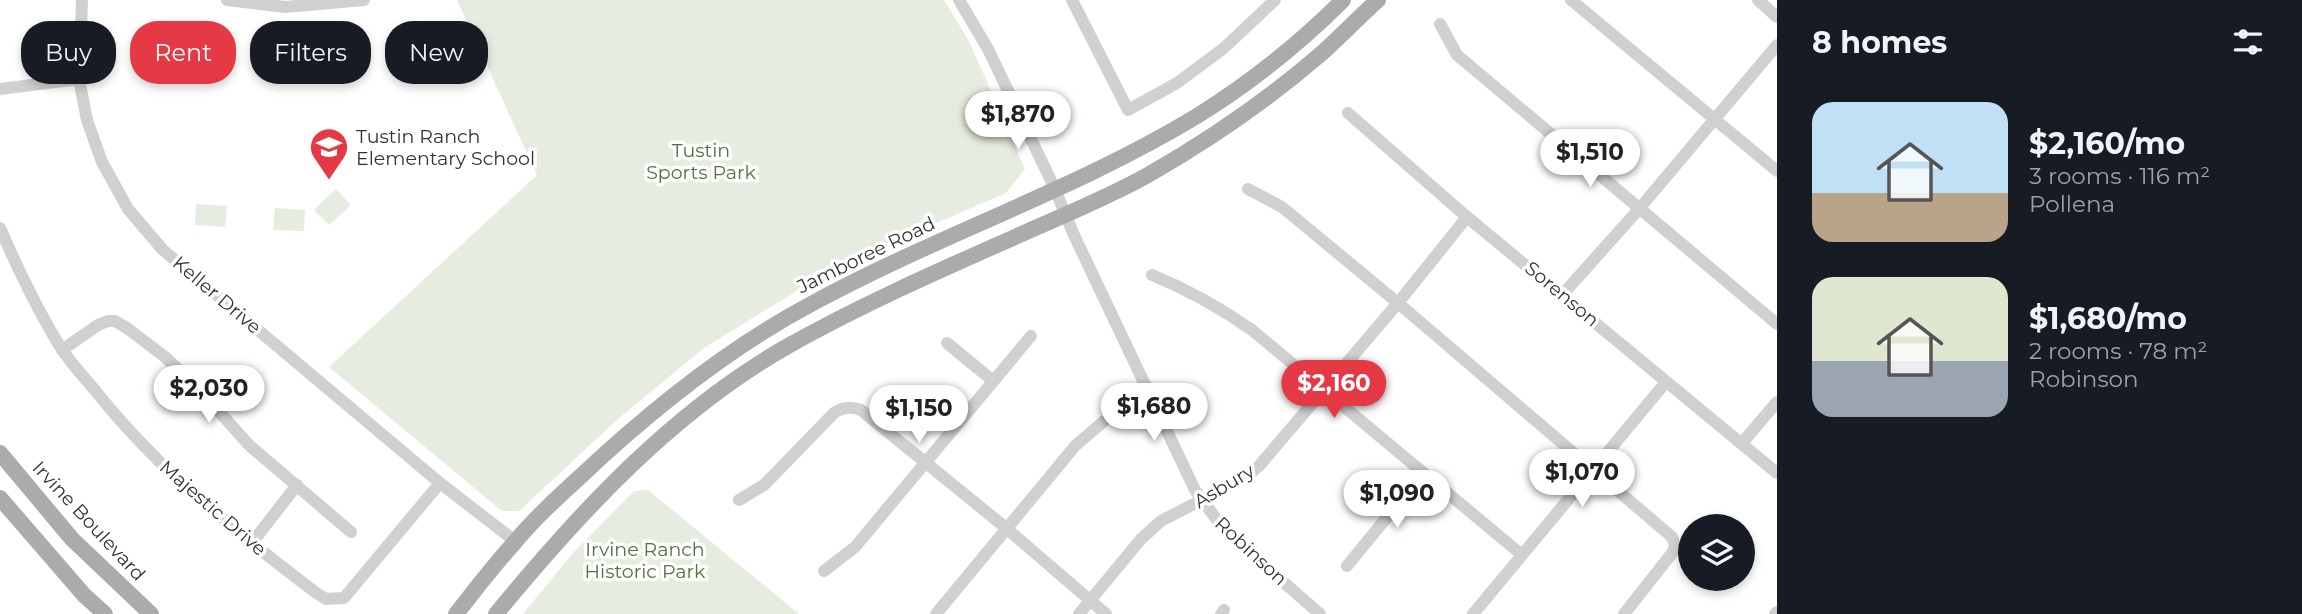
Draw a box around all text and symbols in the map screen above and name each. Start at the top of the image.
chip: Buy [21,21,116,84]
chip: Rent [130,21,236,84]
chip: Filters [250,21,371,84]
chip: New [385,21,488,84]
icon: filters [2229,23,2267,61]
text: 8 homes [1812,24,1947,61]
pin: $1,870 [961,92,1075,151]
text: $1,870 [981,100,1055,128]
place label: Tustin Ranch Elementary School [356,125,535,170]
text: $2,160/mo [2029,125,2185,162]
school or university icon: Tustin Ranch Elementary School [308,126,350,181]
pin: $1,510 [1533,130,1647,189]
icon: home [1868,130,1952,214]
text: $1,510 [1556,138,1624,166]
park label: Tustin Sports Park [646,139,757,184]
text: 3 rooms · 116 m² [2029,162,2210,190]
text: Pollena [2029,190,2115,218]
street label: Jamboree Road [792,212,939,299]
street label: Keller Drive [168,251,266,339]
street label: Sorenson [1520,256,1604,332]
text: $1,680/mo [2029,300,2187,337]
icon: home [1868,305,1952,389]
text: 2 rooms · 78 m² [2029,337,2207,365]
pin: $2,160 [1277,360,1391,420]
text: Robinson [2029,365,2139,393]
pin: $2,030 [152,366,266,425]
text: $2,160 [1297,369,1371,397]
text: $2,030 [170,374,248,402]
pin: $1,680 [1097,384,1211,443]
pin: $1,150 [862,386,976,445]
text: $1,680 [1117,392,1191,420]
text: $1,150 [885,394,953,422]
pin: $1,070 [1525,449,1639,509]
street label: Irvine Boulevard [28,456,150,586]
street label: Majestic Drive [155,456,271,560]
text: $1,070 [1545,458,1619,486]
street label: Asbury [1190,459,1259,513]
pin: $1,090 [1340,470,1454,530]
text: $1,090 [1359,479,1435,507]
street label: Robinson [1210,512,1292,590]
map controls [1678,514,1755,591]
button: layers [1678,514,1755,591]
park label: Irvine Ranch Historic Park [585,538,706,583]

